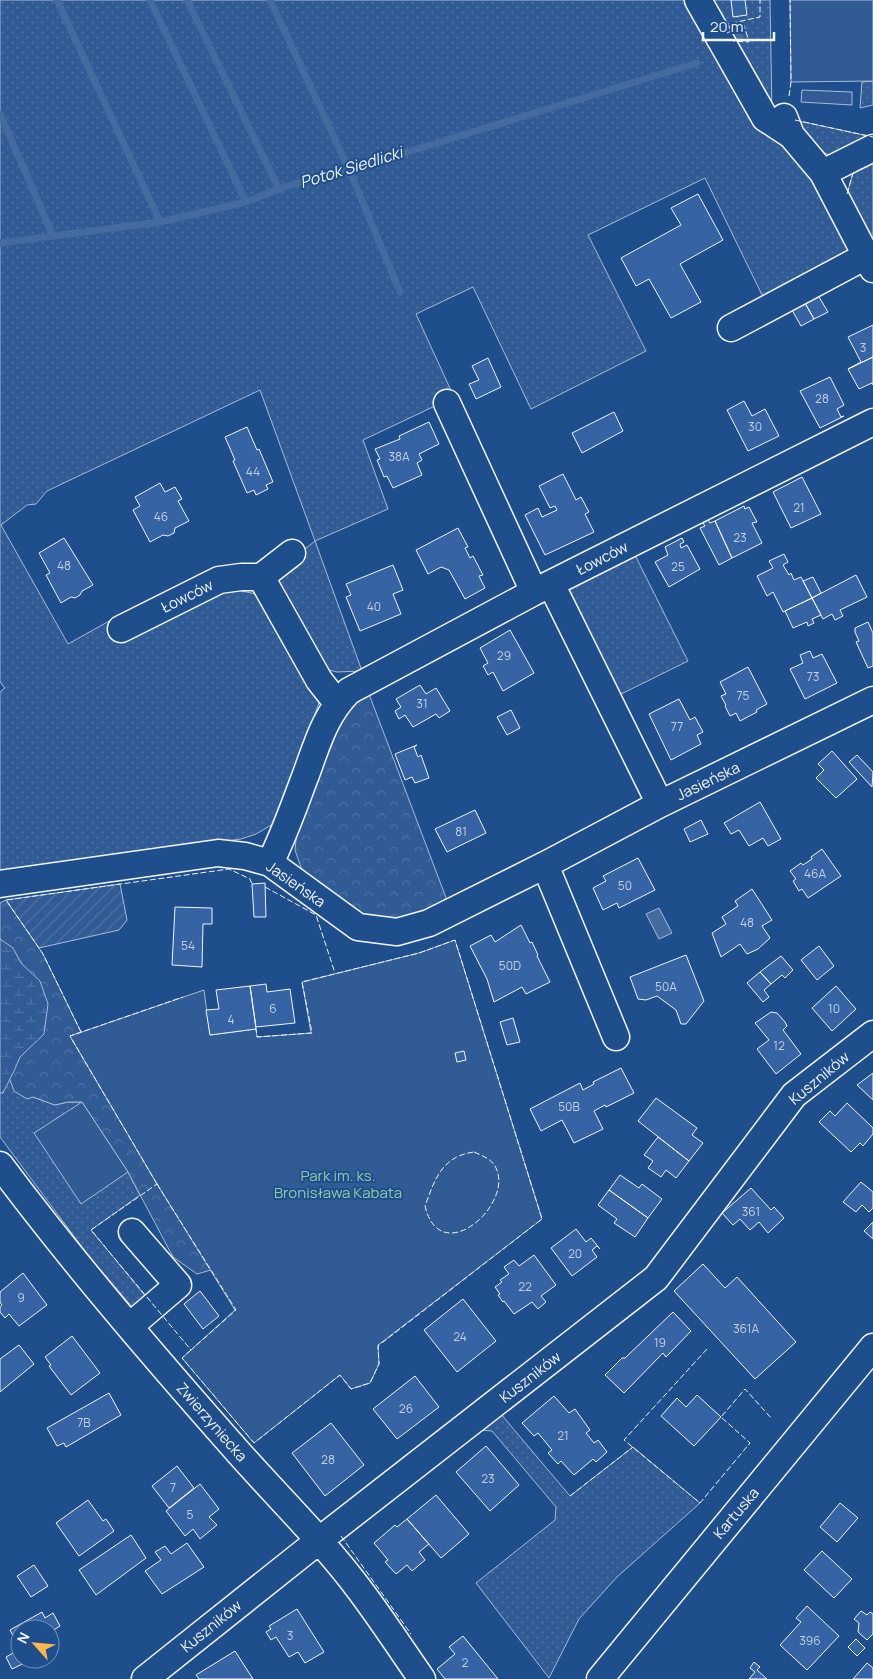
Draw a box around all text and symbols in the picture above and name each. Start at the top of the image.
scale bar [703,10,774,42]
text: 20 m [710,16,743,37]
water label: Potok Siedlicki [297,140,407,193]
house number: 3 [860,339,866,356]
house number: 28 [815,390,829,407]
house number: 30 [748,418,762,435]
house number: 38A [388,448,410,465]
house number: 44 [246,463,260,480]
house number: 21 [793,499,805,516]
house number: 46 [154,508,168,525]
house number: 23 [733,529,747,546]
street label: Łowców [572,536,632,580]
house number: 48 [57,557,71,574]
house number: 25 [671,558,685,575]
street label: Łowców [157,574,217,618]
house number: 40 [367,598,381,615]
house number: 29 [497,647,511,664]
house number: 73 [807,668,819,685]
house number: 75 [737,687,750,704]
house number: 31 [416,695,428,712]
house number: 77 [671,718,683,735]
street label: Jasieńska [673,757,743,805]
house number: 81 [455,823,467,840]
street label: Jasieńska [262,856,330,912]
house number: 46A [804,865,826,882]
house number: 50 [618,877,632,894]
house number: 48 [740,914,754,931]
house number: 54 [181,937,195,954]
house number: 50D [499,957,521,974]
house number: 50A [655,978,677,995]
house number: 6 [269,1000,277,1017]
house number: 10 [828,1000,840,1017]
house number: 4 [227,1011,235,1028]
house number: 12 [773,1037,785,1054]
street label: Kuszników [784,1046,854,1109]
house number: 50B [558,1098,580,1115]
park label: Park im. ks. Bronisława Kabata [274,1165,402,1203]
house number: 361 [742,1203,760,1220]
house number: 20 [568,1245,582,1262]
house number: 22 [518,1278,532,1295]
house number: 9 [17,1289,25,1306]
house number: 361A [733,1320,759,1337]
house number: 24 [453,1328,467,1345]
house number: 19 [654,1334,666,1351]
street label: Kuszników [495,1346,566,1408]
street label: Zwierzyniecka [172,1378,252,1466]
house number: 26 [399,1400,413,1417]
house number: 7B [77,1414,91,1431]
house number: 21 [557,1427,569,1444]
house number: 28 [321,1451,335,1468]
house number: 23 [481,1470,495,1487]
house number: 7 [170,1479,176,1496]
street label: Kartuska [708,1483,764,1543]
house number: 5 [187,1506,194,1523]
street label: Kuszników [176,1595,246,1657]
north arrow [10,1619,60,1669]
house number: 3 [287,1627,293,1644]
text: N [12,1629,34,1647]
house number: 396 [799,1632,821,1649]
house number: 2 [462,1654,469,1671]

